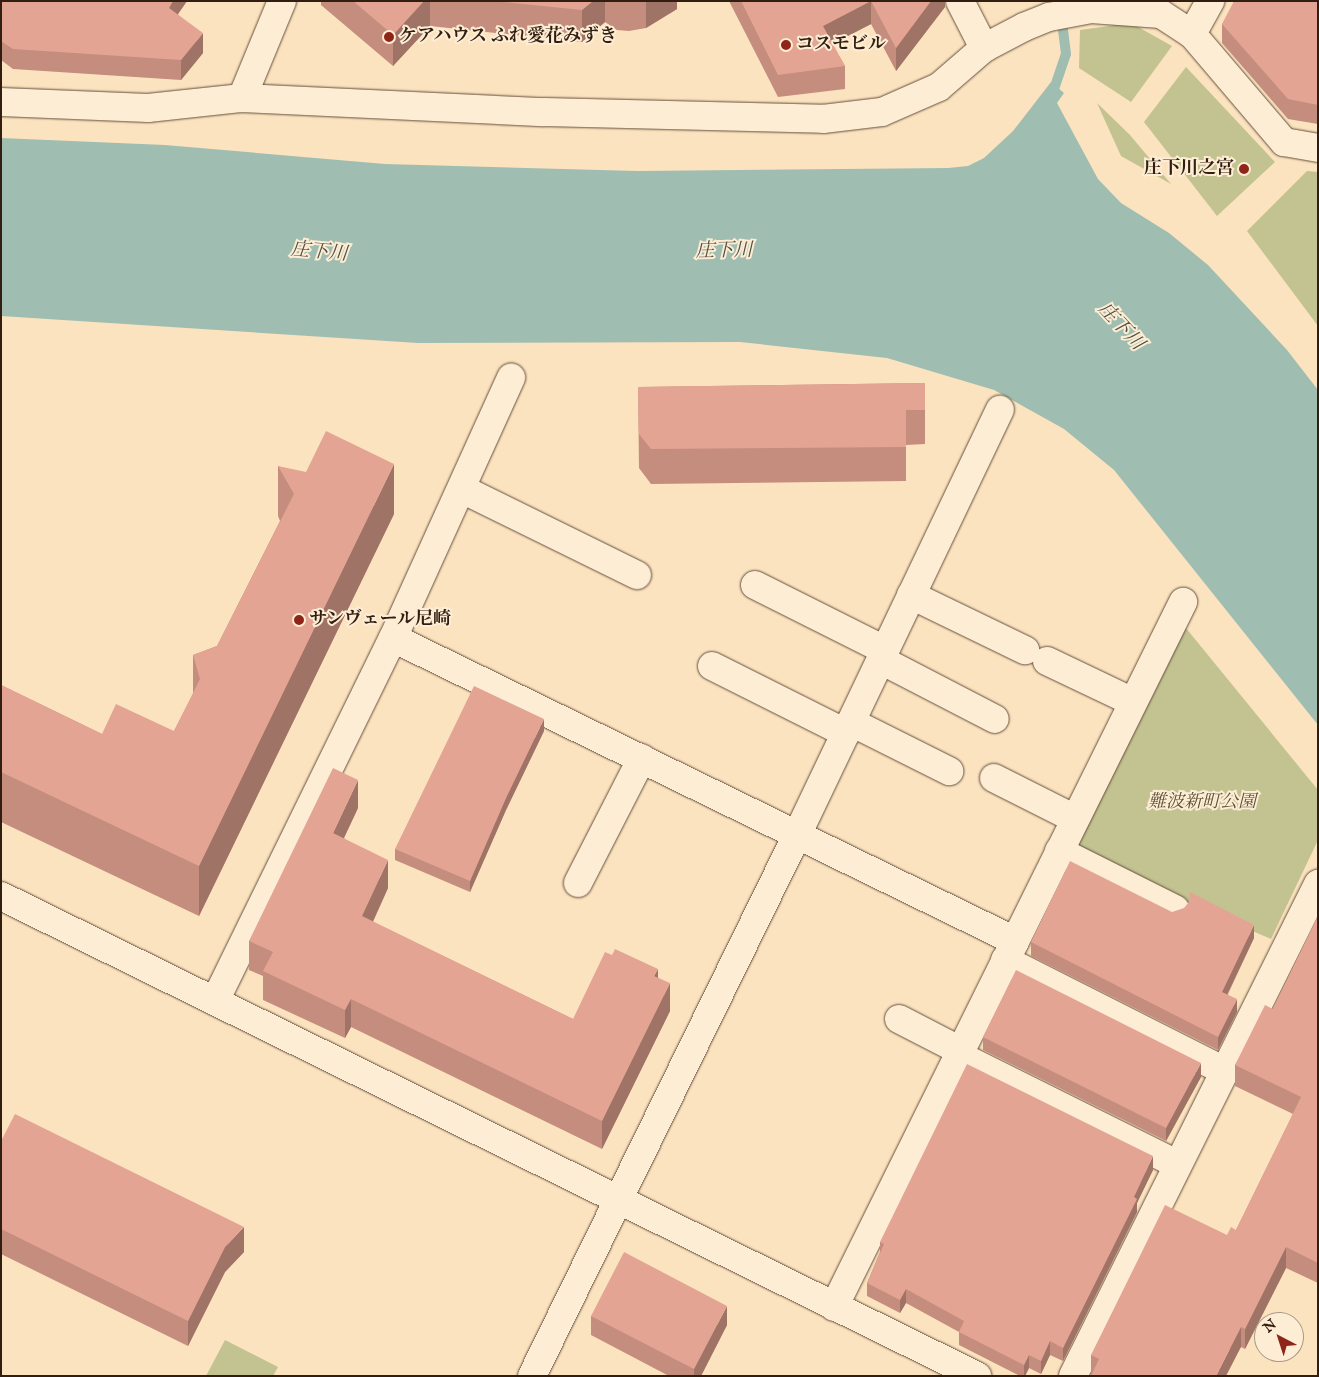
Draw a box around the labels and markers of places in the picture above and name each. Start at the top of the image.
place label: ケアハウス ふれ愛花みずき [399,26,619,48]
marker: ケアハウス ふれ愛花みずき [383,31,395,43]
place label: コスモビル [796,34,886,56]
marker: コスモビル [780,39,792,51]
place label: 庄下川之宮 [1144,158,1234,180]
marker: 庄下川之宮 [1238,163,1250,175]
place label: サンヴェール尼崎 [309,609,453,631]
marker: サンヴェール尼崎 [293,614,305,626]

